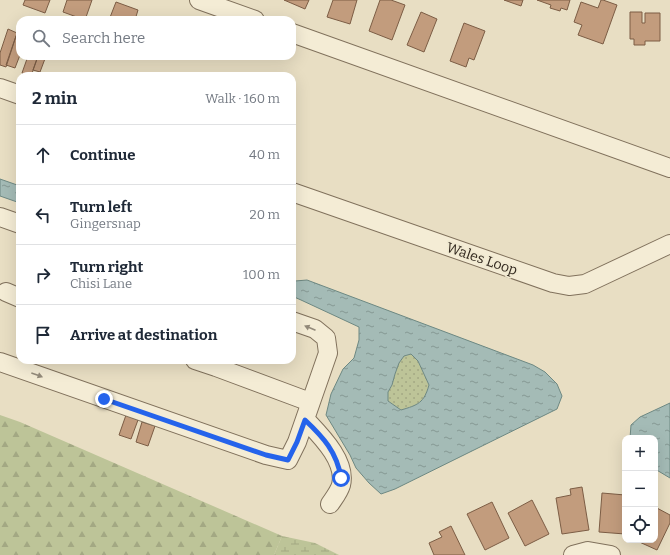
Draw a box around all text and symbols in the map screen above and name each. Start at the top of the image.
search box [16,16,296,60]
icon: search [30,27,52,49]
text: Search here [62,29,145,47]
text: 2 min [32,88,77,109]
text: Walk · 160 m [205,91,280,106]
icon: ahead [32,144,54,166]
text: Continue [70,146,136,164]
text: 40 m [249,147,280,162]
text: Turn left [70,198,132,216]
icon: left [32,204,54,226]
text: 20 m [250,207,280,222]
text: Gingersnap [70,216,141,231]
street label: Wales Loop [444,239,520,279]
text: Turn right [70,258,143,276]
icon: right [32,264,54,286]
text: 100 m [243,267,280,282]
text: Chisi Lane [70,276,132,291]
icon: arrive [32,324,54,346]
one-way arrow [304,324,316,331]
text: Arrive at destination [70,326,217,344]
one-way arrow [31,372,43,378]
route end [95,390,113,408]
map controls [622,435,658,543]
button: + [622,435,658,471]
route start [332,469,350,487]
button: − [622,471,658,507]
button: locate [622,507,658,543]

